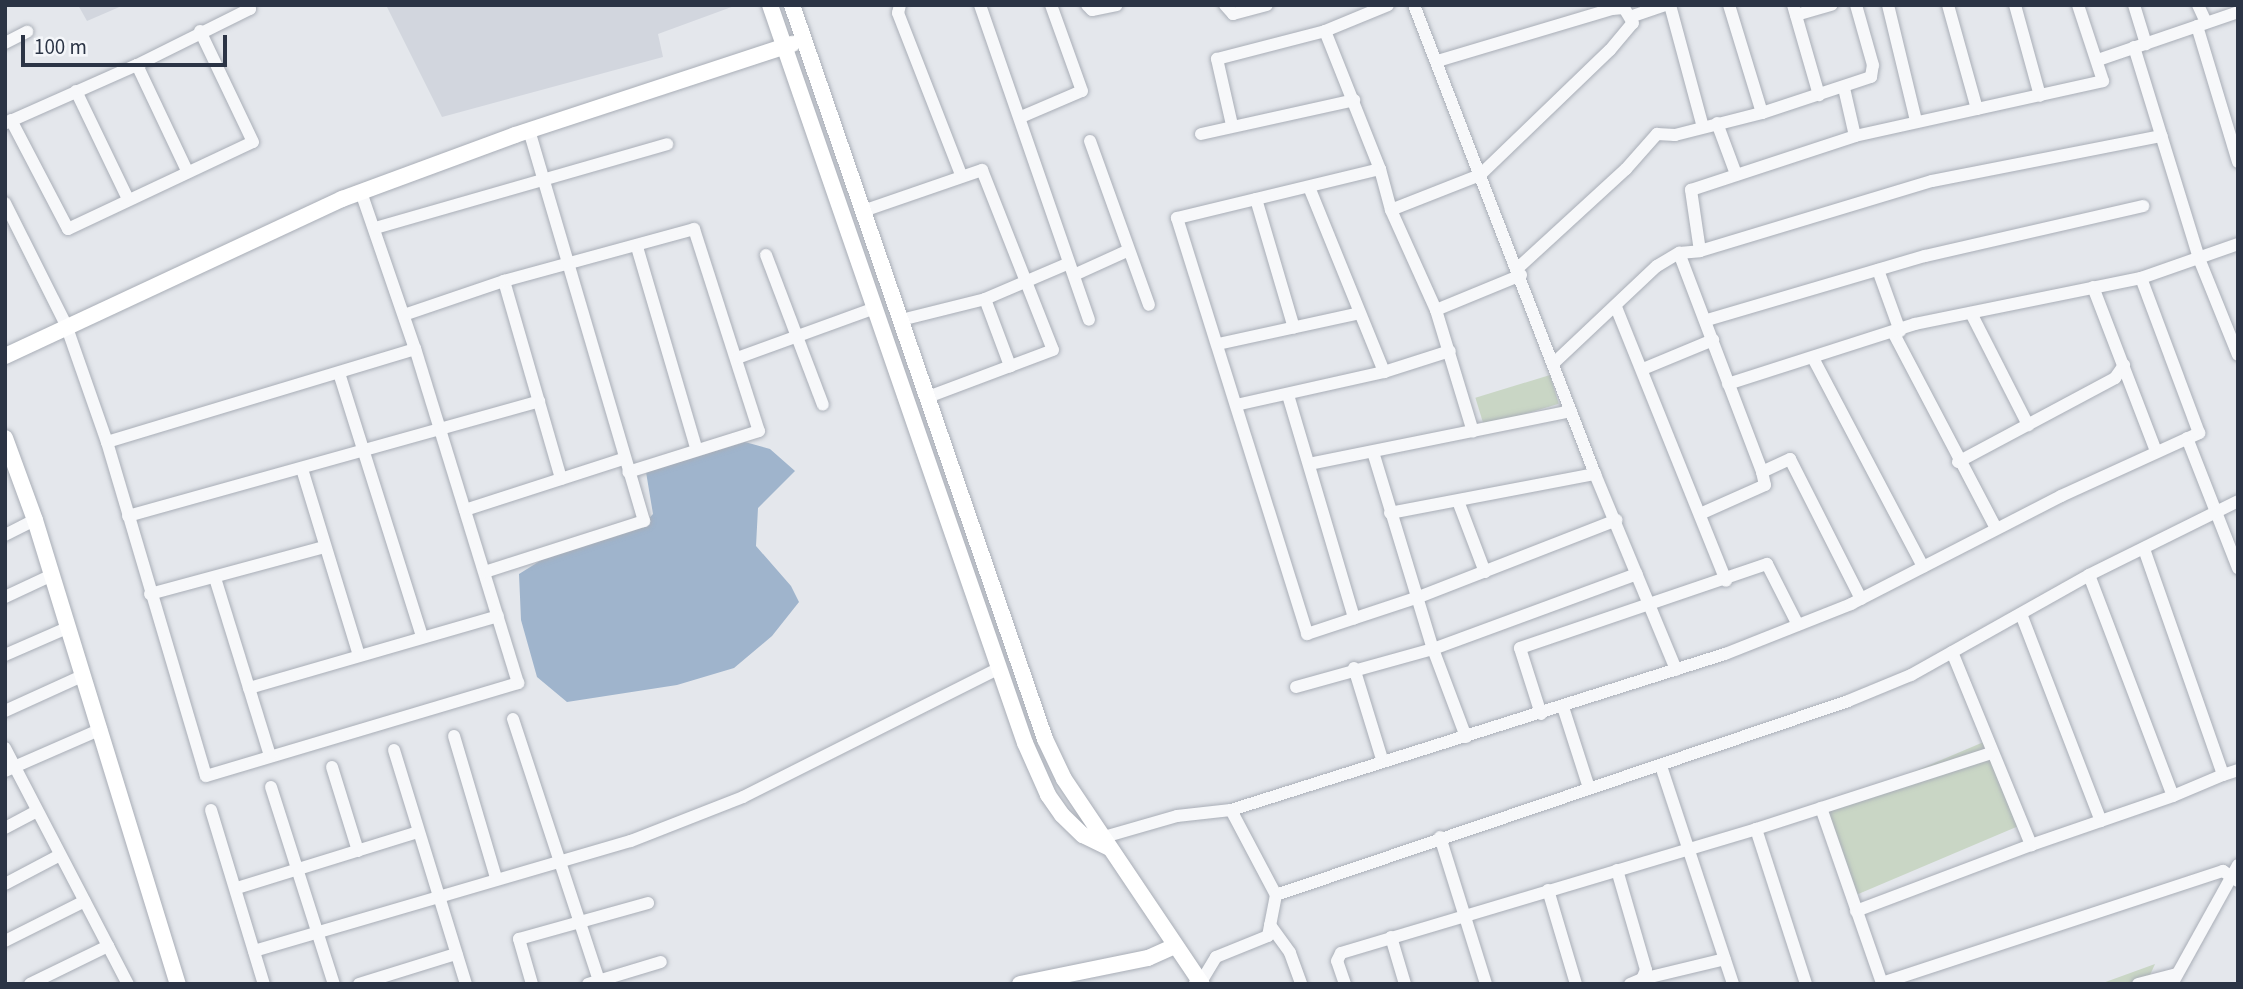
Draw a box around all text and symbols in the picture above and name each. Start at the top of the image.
scale bar [24,21,231,65]
text: 100 m [34,32,87,62]

